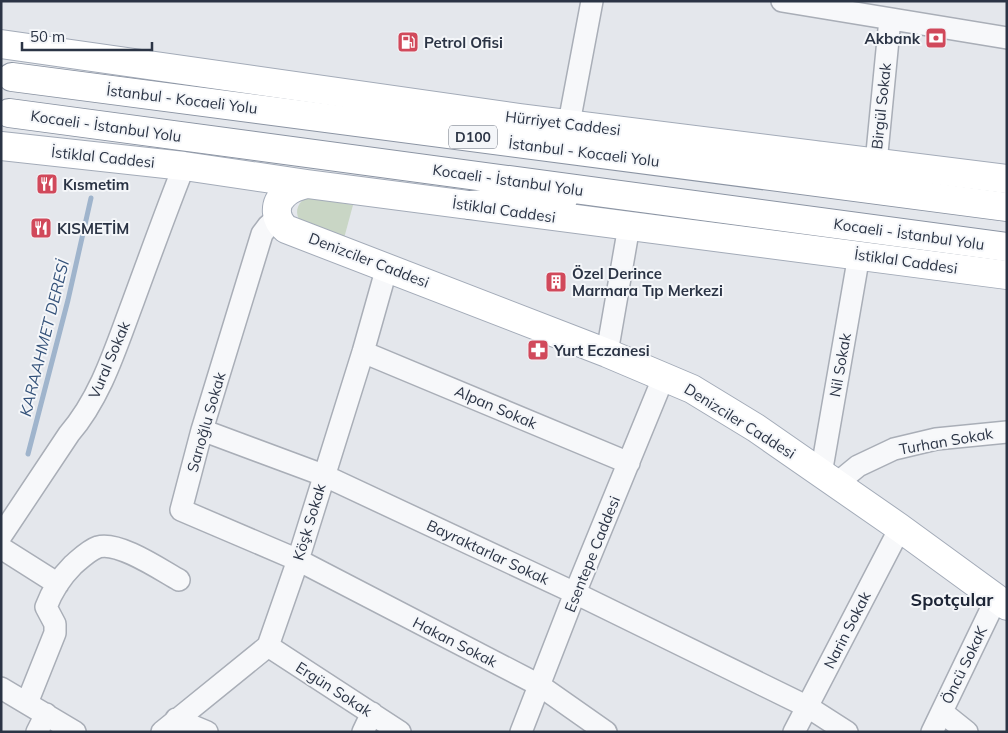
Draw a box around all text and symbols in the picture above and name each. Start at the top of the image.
scale bar [22,20,152,52]
bank icon: Akbank [924,26,948,50]
text: 50 m [30,27,65,46]
place label: Akbank [865,29,921,48]
fuel station icon: Petrol Ofisi [396,30,420,54]
place label: Petrol Ofisi [424,33,503,52]
street label: Birgül Sokak [867,62,895,150]
street label: İstanbul - Kocaeli Yolu [105,80,259,118]
street label: Kocaeli - İstanbul Yolu [29,106,183,146]
street label: Hürriyet Caddesi [504,107,622,139]
road number: D100 [449,125,497,148]
street label: İstanbul - Kocaeli Yolu [507,133,661,171]
street label: İstiklal Caddesi [50,142,156,172]
street label: Kocaeli - İstanbul Yolu [431,160,585,200]
restaurant icon: Kısmetim [35,172,59,196]
place label: Kısmetim [63,175,129,194]
street label: İstiklal Caddesi [451,193,557,227]
street label: Kocaeli - İstanbul Yolu [832,214,986,254]
restaurant icon: KISMETİM [29,216,53,240]
place label: KISMETİM [57,219,129,238]
street label: Denizciler Caddesi [306,228,432,292]
street label: İstiklal Caddesi [853,244,959,278]
water label: KARAAHMET DERESİ [15,257,73,418]
place label: Özel Derince Marmara Tıp Merkezi [572,264,723,300]
building icon: Özel Derince Marmara Tıp Merkezi [544,270,568,294]
street label: Vural Sokak [84,318,134,402]
street label: Nil Sokak [825,331,855,398]
pharmacy icon: Yurt Eczanesi [526,338,550,362]
place label: Yurt Eczanesi [553,341,650,360]
street label: Sarıoğlu Sokak [183,369,229,474]
street label: Denizciler Caddesi [681,379,799,463]
street label: Alpan Sokak [452,381,540,433]
street label: Turhan Sokak [898,423,995,459]
street label: Köşk Sokak [288,481,330,563]
street label: Esentepe Caddesi [560,493,624,615]
street label: Bayraktarlar Sokak [424,515,552,589]
street label: Narin Sokak [819,588,875,672]
district label: Spotçular [911,588,994,611]
street label: Hakan Sokak [410,613,501,672]
street label: Öncü SokaK [937,622,991,707]
street label: Ergün Sokak [292,657,376,721]

